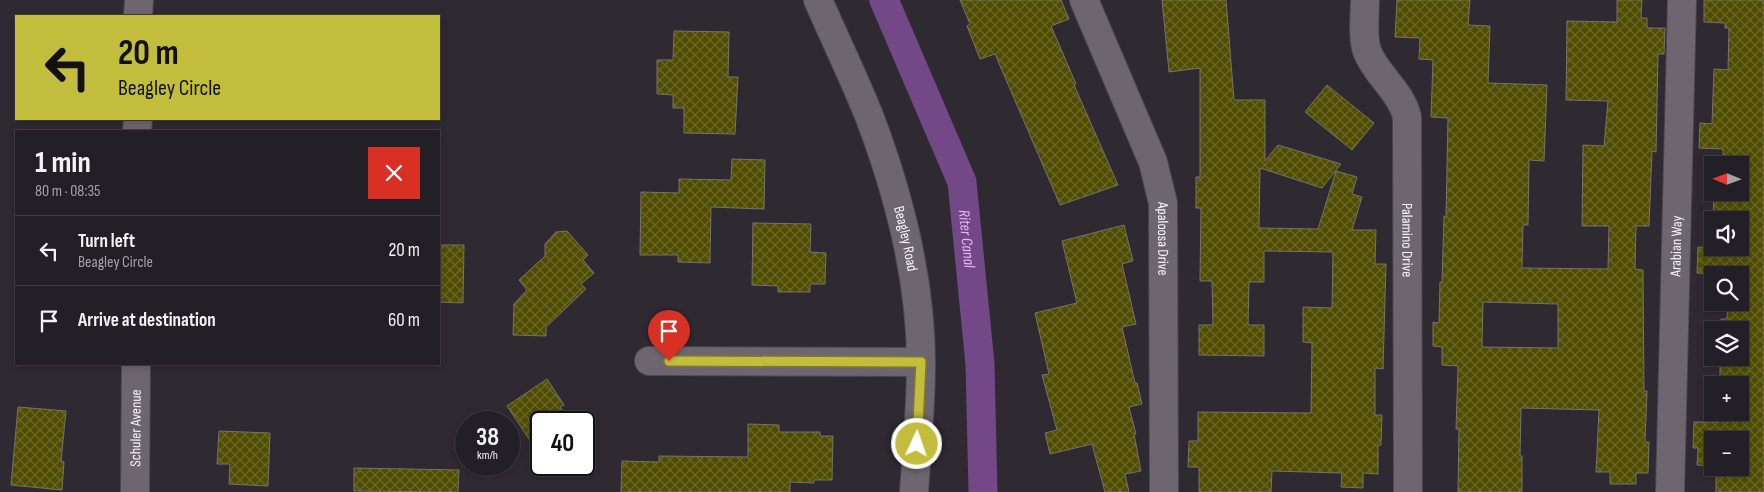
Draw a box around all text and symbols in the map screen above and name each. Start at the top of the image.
text: 20 m [118,32,179,75]
icon: left [35,35,100,100]
text: Beagley Circle [118,75,221,102]
text: 1 min [35,145,91,181]
button: close [368,147,420,199]
north arrow [1704,156,1749,201]
map controls [1704,156,1749,476]
text: 80 m · 08:35 [35,182,101,201]
street label: Apaloosa Drive [1153,201,1172,276]
street label: Palamino Drive [1397,203,1416,277]
street label: Beagley Road [889,204,922,273]
water label: Riter Canal [954,209,979,270]
button: sound [1704,211,1749,256]
street label: Arabian Way [1666,215,1687,278]
text: Turn left [78,230,135,253]
icon: left [35,237,63,265]
text: 20 m [388,239,420,262]
text: Beagley Circle [78,253,153,272]
button: search [1704,266,1749,311]
icon: arrive [35,307,63,335]
text: Arrive at destination [78,309,216,332]
text: 60 m [388,309,420,332]
pin [648,310,690,361]
icon: arrive [655,317,683,345]
button: layers [1704,321,1749,366]
button: + [1704,376,1749,421]
street label: Schuler Avenue [126,389,146,467]
speed limit sign: 40 [530,411,595,476]
position arrow [890,417,942,469]
text: 38 [476,422,499,453]
button: − [1704,431,1749,476]
text: km/h [477,448,498,463]

